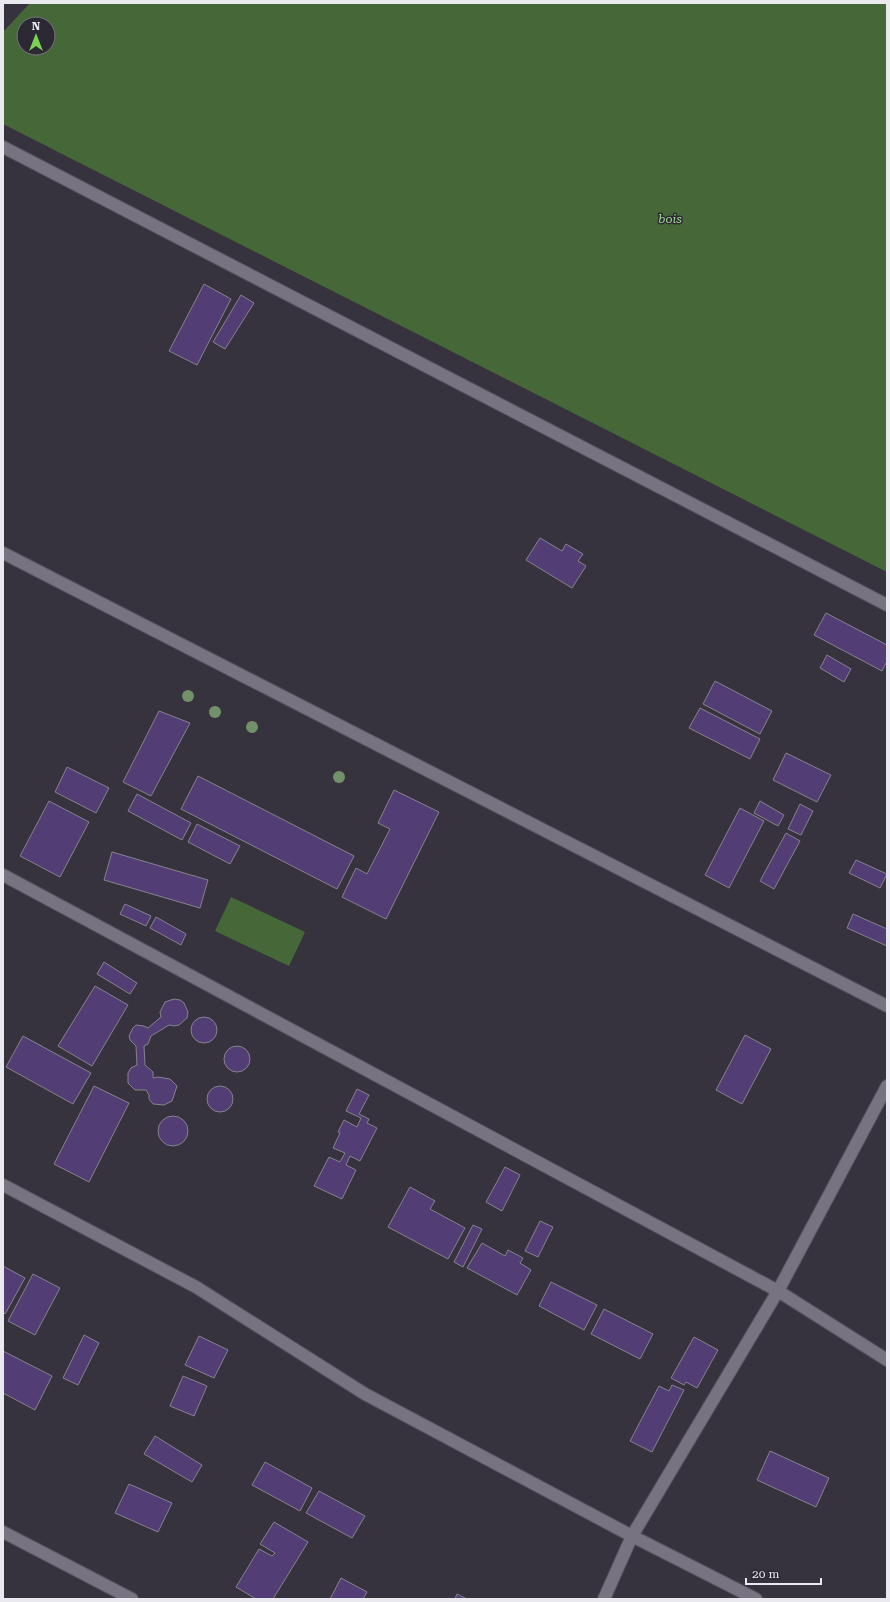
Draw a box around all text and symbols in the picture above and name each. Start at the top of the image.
north arrow [16,16,56,56]
text: N [32,20,41,33]
park label: bois [658,212,682,226]
scale bar [746,1560,821,1586]
text: 20 m [752,1567,779,1581]

